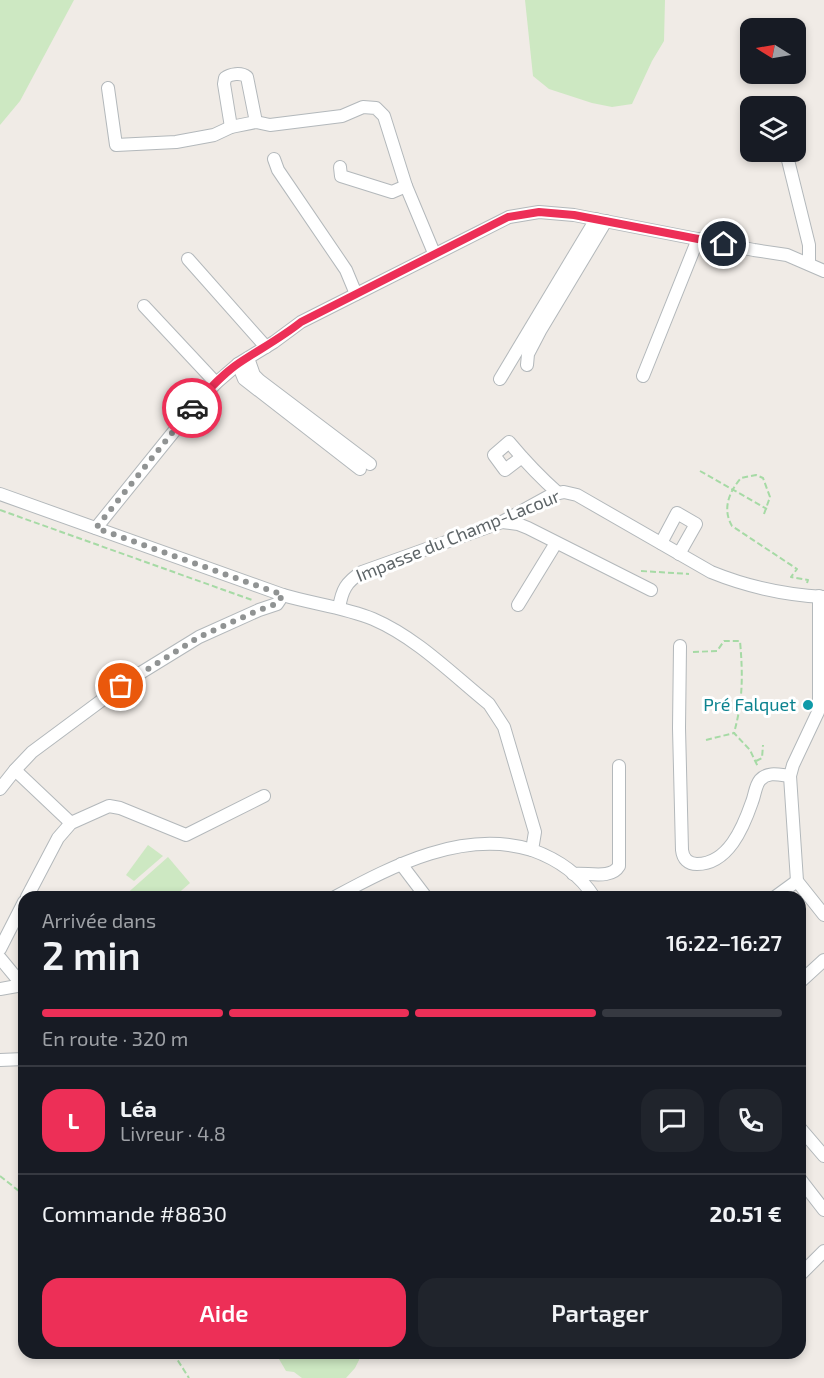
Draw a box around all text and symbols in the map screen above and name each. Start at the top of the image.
north arrow [740,18,806,84]
map controls [740,18,806,162]
button: layers [740,96,806,162]
pin [698,218,749,269]
icon: home [707,227,740,260]
courier [162,378,222,438]
icon: car [176,392,209,425]
street label: Impasse du Champ-Lacour [353,484,563,586]
pin [95,660,146,711]
icon: bag [104,669,137,702]
place label: Pré Falquet [703,693,796,715]
marker: Pré Falquet [801,698,815,712]
text: Arrivée dans [42,908,156,932]
text: 16:22–16:27 [666,929,782,955]
text: 2 min [42,931,141,978]
text: En route · 320 m [42,1026,188,1050]
button: chat [641,1089,704,1152]
button: phone [719,1089,782,1152]
text: Léa [120,1095,157,1121]
text: L [68,1107,79,1133]
text: Livreur · 4.8 [120,1121,226,1145]
text: Commande #8830 [42,1200,227,1226]
text: 20.51 € [709,1200,782,1226]
button: Aide [42,1278,406,1347]
button: Partager [418,1278,782,1347]

